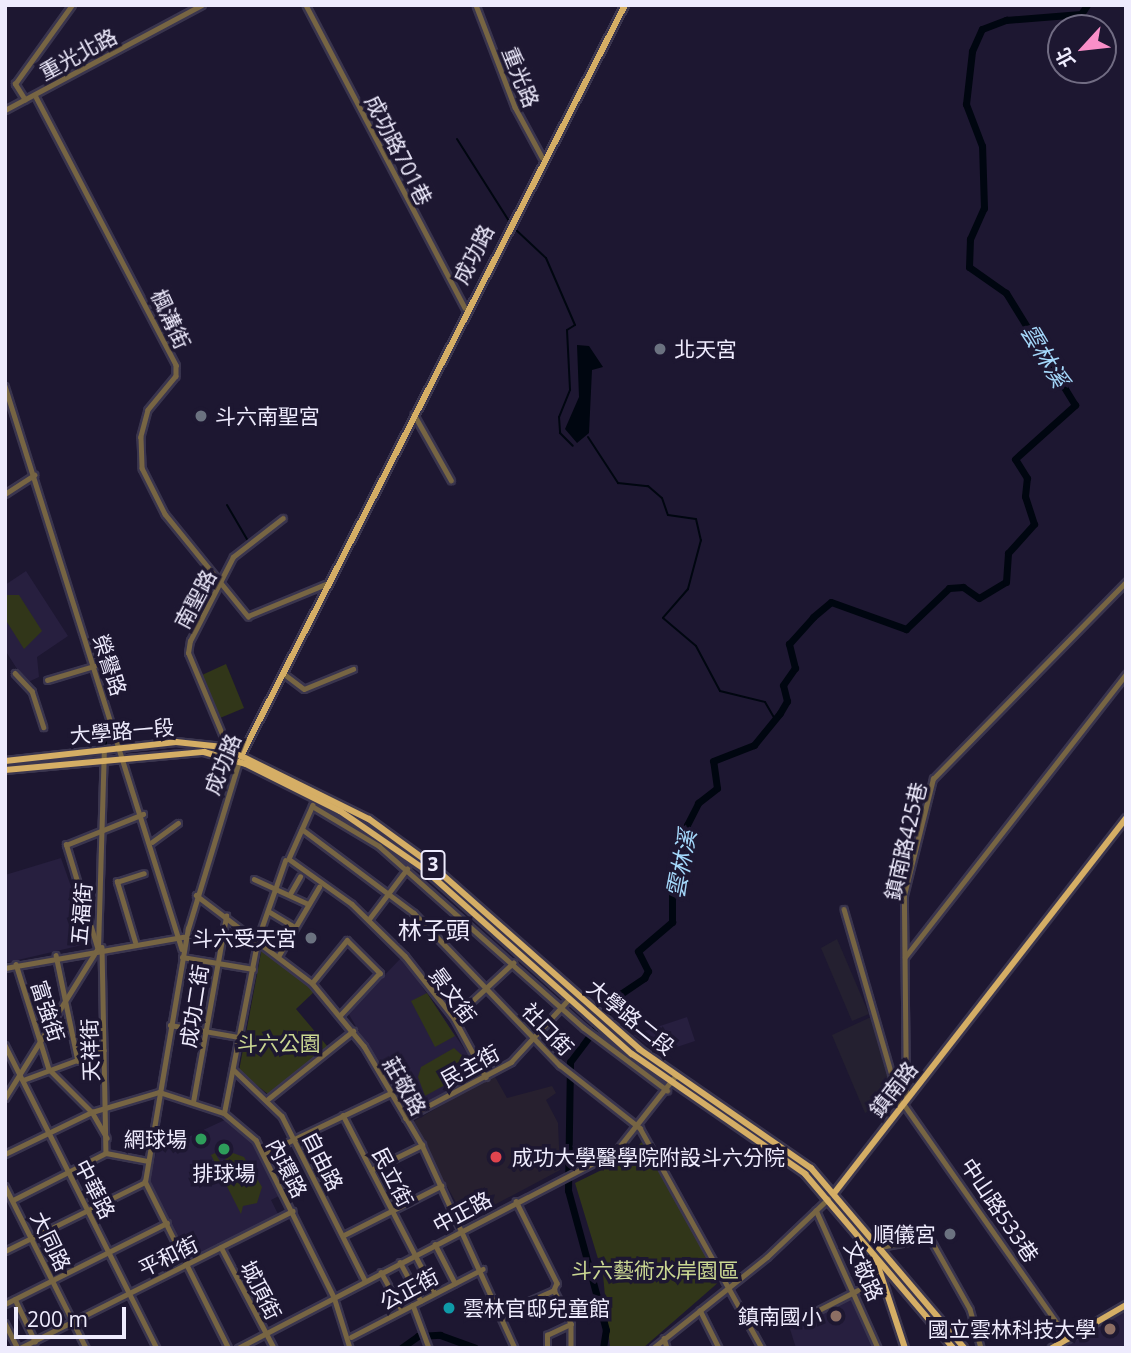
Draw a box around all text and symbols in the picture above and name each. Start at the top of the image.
north arrow [1047,14,1117,84]
street label: 重光北路 [35,23,121,85]
street label: 重光路 [498,43,544,111]
text: 北 [1049,43,1081,72]
street label: 成功路701巷 [361,91,437,209]
street label: 成功路 [447,220,499,288]
street label: 楓溝街 [146,285,196,353]
water label: 雲林溪 [1015,318,1075,392]
place label: 北天宮 [674,336,737,362]
marker: 北天宮 [652,341,668,357]
place label: 斗六南聖宮 [215,403,320,429]
marker: 斗六南聖宮 [193,408,209,424]
street label: 南聖路 [169,565,221,633]
street label: 榮譽路 [88,631,132,699]
street label: 大學路一段 [69,714,175,748]
street label: 成功路 [199,730,245,798]
street label: 鎮南路425巷 [879,780,931,902]
water label: 雲林溪 [661,828,701,900]
road number: 3 [419,850,447,880]
street label: 五福街 [66,882,96,946]
district label: 林子頭 [398,916,470,944]
place label: 斗六受天宮 [192,925,297,951]
marker: 斗六受天宮 [303,930,319,946]
street label: 景文街 [424,962,482,1028]
street label: 成功二街 [175,963,213,1049]
street label: 大學路二段 [582,974,680,1060]
street label: 富強街 [26,977,70,1045]
street label: 社口街 [517,998,579,1060]
street label: 天祥街 [76,1018,104,1082]
park label: 斗六公園 [237,1030,321,1056]
street label: 民主街 [436,1040,504,1092]
street label: 莊敬路 [378,1052,432,1120]
street label: 鎮南路 [864,1056,922,1122]
place label: 網球場 [124,1126,187,1152]
street label: 自由路 [297,1127,349,1195]
marker: 網球場 [193,1131,209,1147]
street label: 內環路 [261,1134,313,1202]
marker: 排球場 [216,1141,232,1157]
street label: 民立街 [367,1143,419,1211]
place label: 成功大學醫學院附設斗六分院 [512,1144,785,1170]
marker: 成功大學醫學院附設斗六分院 [486,1147,506,1167]
street label: 中山路533巷 [956,1153,1044,1267]
street label: 中華路 [69,1155,121,1223]
place label: 排球場 [193,1160,255,1186]
street label: 中正路 [428,1186,496,1238]
street label: 大同路 [26,1207,76,1275]
place label: 順儀宮 [873,1221,936,1247]
marker: 順儀宮 [942,1226,958,1242]
street label: 平和街 [134,1231,202,1281]
street label: 文敬路 [839,1237,889,1305]
street label: 城頂街 [235,1256,287,1324]
park label: 斗六藝術水岸園區 [571,1257,739,1283]
street label: 公正街 [375,1263,443,1315]
scale bar [18,1294,130,1338]
place label: 雲林官邸兒童館 [463,1295,610,1321]
marker: 雲林官邸兒童館 [441,1300,457,1316]
place label: 鎮南國小 [738,1303,822,1329]
text: 200 m [27,1305,88,1333]
marker: 鎮南國小 [828,1308,844,1324]
place label: 國立雲林科技大學 [928,1316,1096,1342]
marker: 國立雲林科技大學 [1102,1321,1118,1337]

